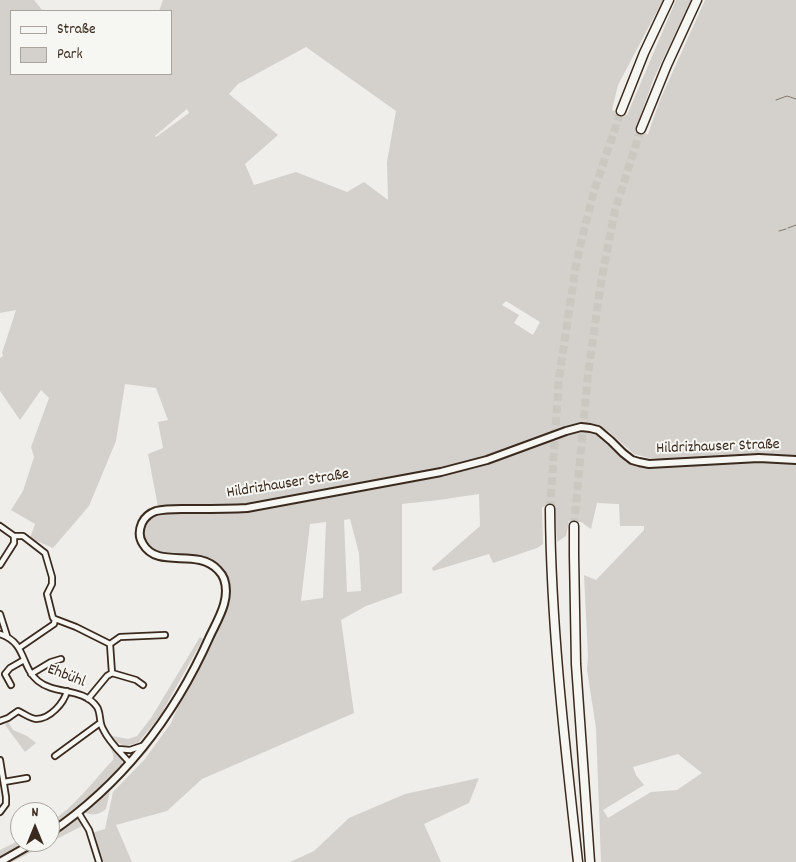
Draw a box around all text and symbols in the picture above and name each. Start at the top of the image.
legend [10,10,172,75]
text: Straße [57,19,95,41]
text: Park [57,44,83,66]
street label: Hildrizhauser Straße [656,436,780,460]
street label: Hildrizhauser Straße [225,466,351,504]
street label: Ehbühl [44,661,88,693]
north arrow [10,802,60,852]
text: N [32,803,38,823]

